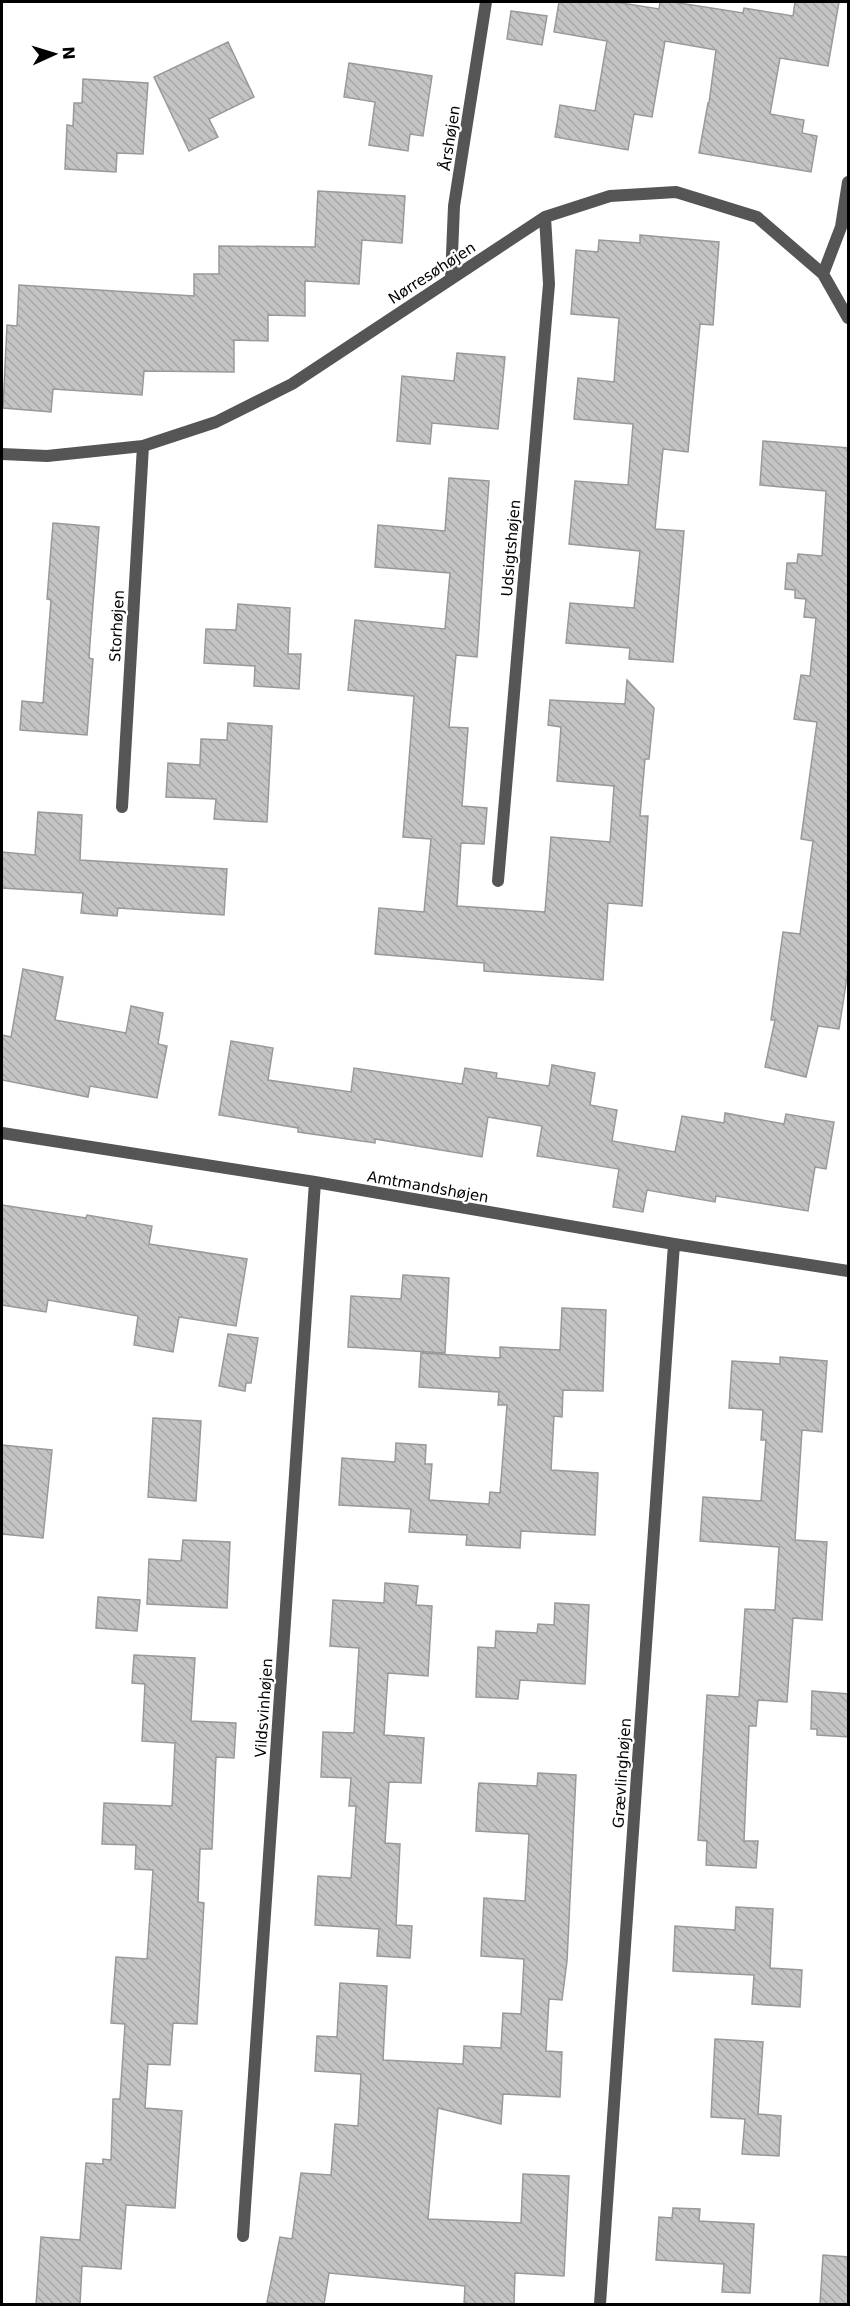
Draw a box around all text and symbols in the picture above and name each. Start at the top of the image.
north arrow [24,24,84,84]
text: N [59,46,78,60]
street label: Årshøjen [435,104,464,172]
street label: Nørresøhøjen [385,238,479,308]
street label: Udsigtshøjen [498,499,524,597]
street label: Storhøjen [106,590,128,662]
street label: Amtmandshøjen [366,1167,490,1207]
street label: Vildsvinhøjen [252,1658,276,1758]
street label: Grævlinghøjen [609,1717,635,1829]

